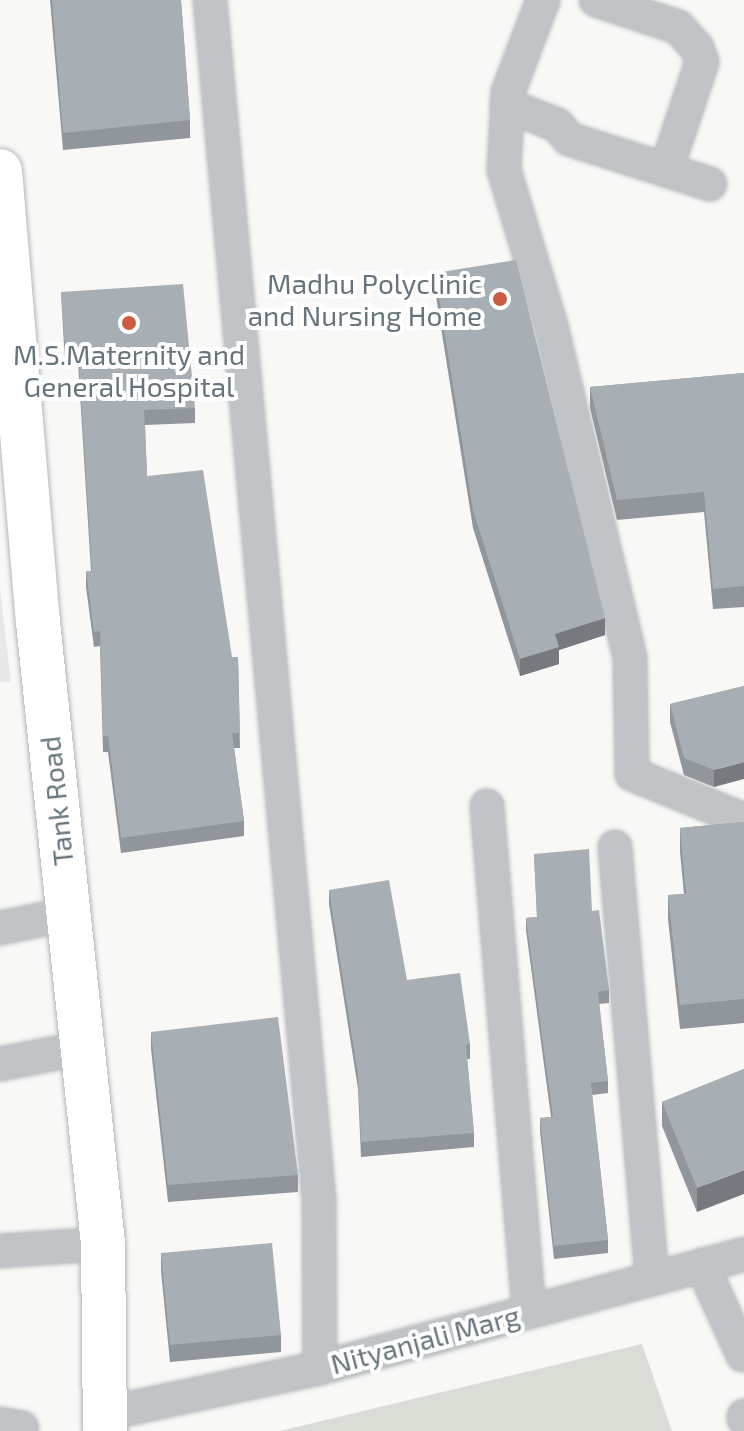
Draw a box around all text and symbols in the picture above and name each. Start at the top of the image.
place label: Madhu Polyclinic and Nursing Home [248,266,482,332]
marker: Madhu Polyclinic and Nursing Home [489,288,511,310]
marker: M.S.Maternity and General Hospital [118,312,140,334]
place label: M.S.Maternity and General Hospital [13,337,245,403]
street label: Tank Road [32,734,80,868]
street label: Nityanjali Marg [327,1298,523,1380]

